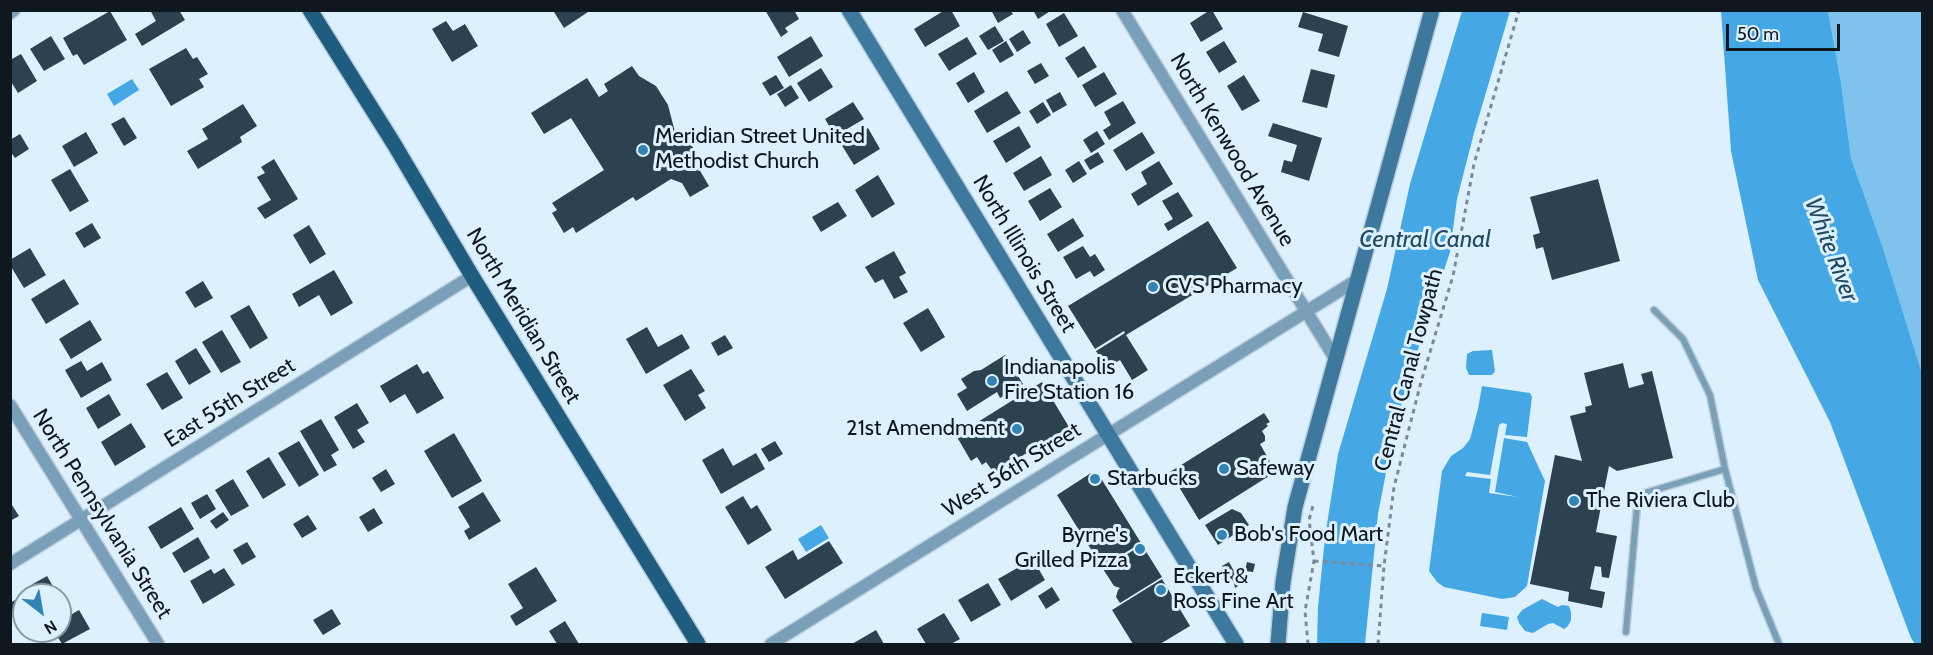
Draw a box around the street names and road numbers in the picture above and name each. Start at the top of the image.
street label: North Kenwood Avenue [1164,49,1300,251]
street label: North Illinois Street [967,171,1081,337]
street label: North Meridian Street [460,223,586,409]
street label: Central Canal Towpath [1369,266,1449,474]
street label: East 55th Street [160,352,300,454]
street label: North Pennsylvania Street [27,404,177,624]
street label: West 56th Street [938,417,1086,523]

